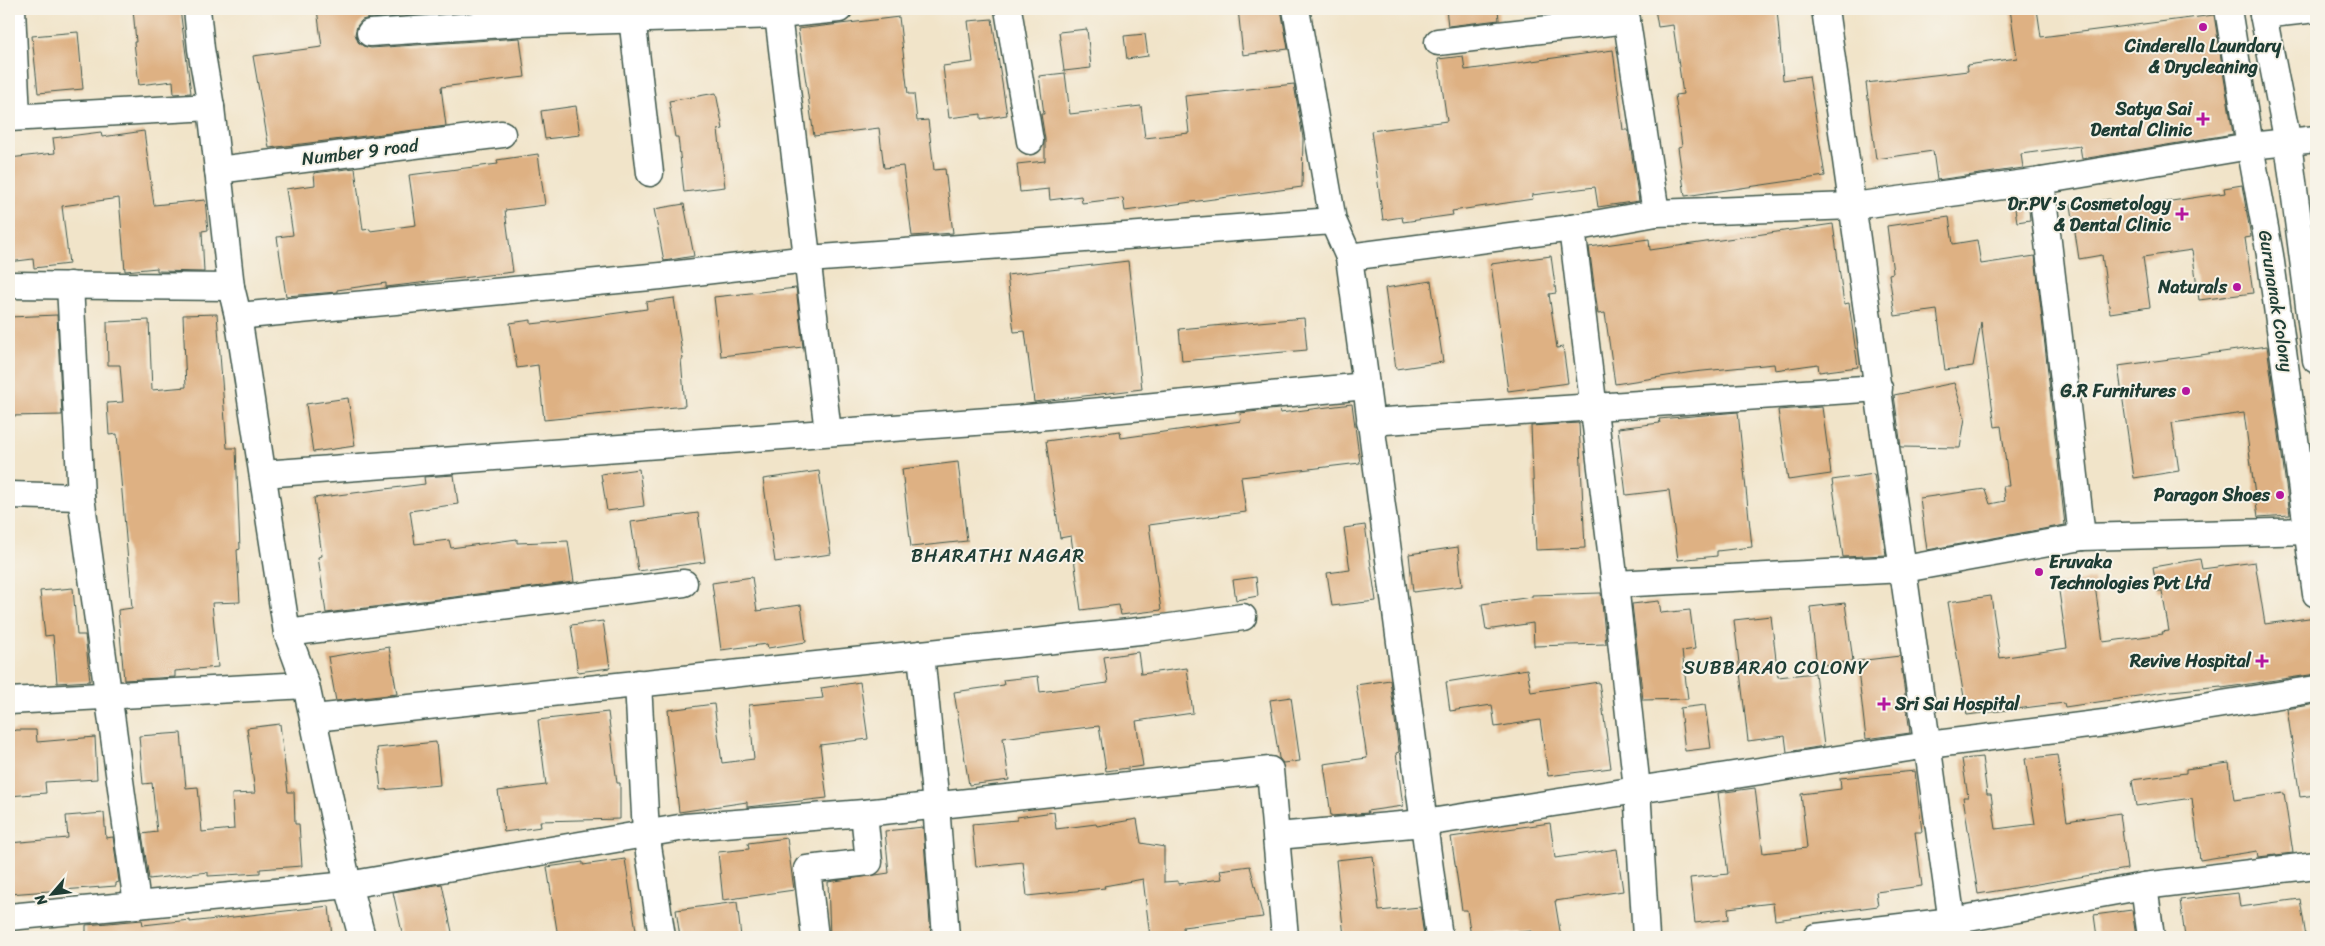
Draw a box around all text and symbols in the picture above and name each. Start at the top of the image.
marker: Cinderella Laundary & Drycleaning [2197,21,2209,33]
place label: Cinderella Laundary & Drycleaning [2124,30,2282,83]
place label: Satya Sai Dental Clinic [2091,93,2193,146]
marker: Satya Sai Dental Clinic [2196,112,2210,126]
street label: Number 9 road [300,129,422,175]
place label: Dr.PV's Cosmetology & Dental Clinic [2008,188,2172,241]
marker: Dr.PV's Cosmetology & Dental Clinic [2175,207,2189,221]
street label: Gurunanak Colony [2249,228,2303,375]
place label: Naturals [2157,271,2228,303]
marker: Naturals [2231,281,2243,293]
place label: G.R Furnitures [2059,375,2177,407]
marker: G.R Furnitures [2180,385,2192,397]
place label: Paragon Shoes [2154,479,2271,511]
marker: Paragon Shoes [2274,489,2286,501]
district label: BHARATHI NAGAR [911,539,1085,572]
place label: Eruvaka Technologies Pvt Ltd [2049,546,2212,599]
marker: Eruvaka Technologies Pvt Ltd [2033,566,2045,578]
place label: Revive Hospital [2129,645,2252,677]
district label: SUBBARAO COLONY [1683,651,1870,684]
marker: Revive Hospital [2255,654,2269,668]
place label: Sri Sai Hospital [1894,688,2020,720]
marker: Sri Sai Hospital [1877,697,1891,711]
north arrow [28,868,78,918]
text: N [28,889,55,911]

